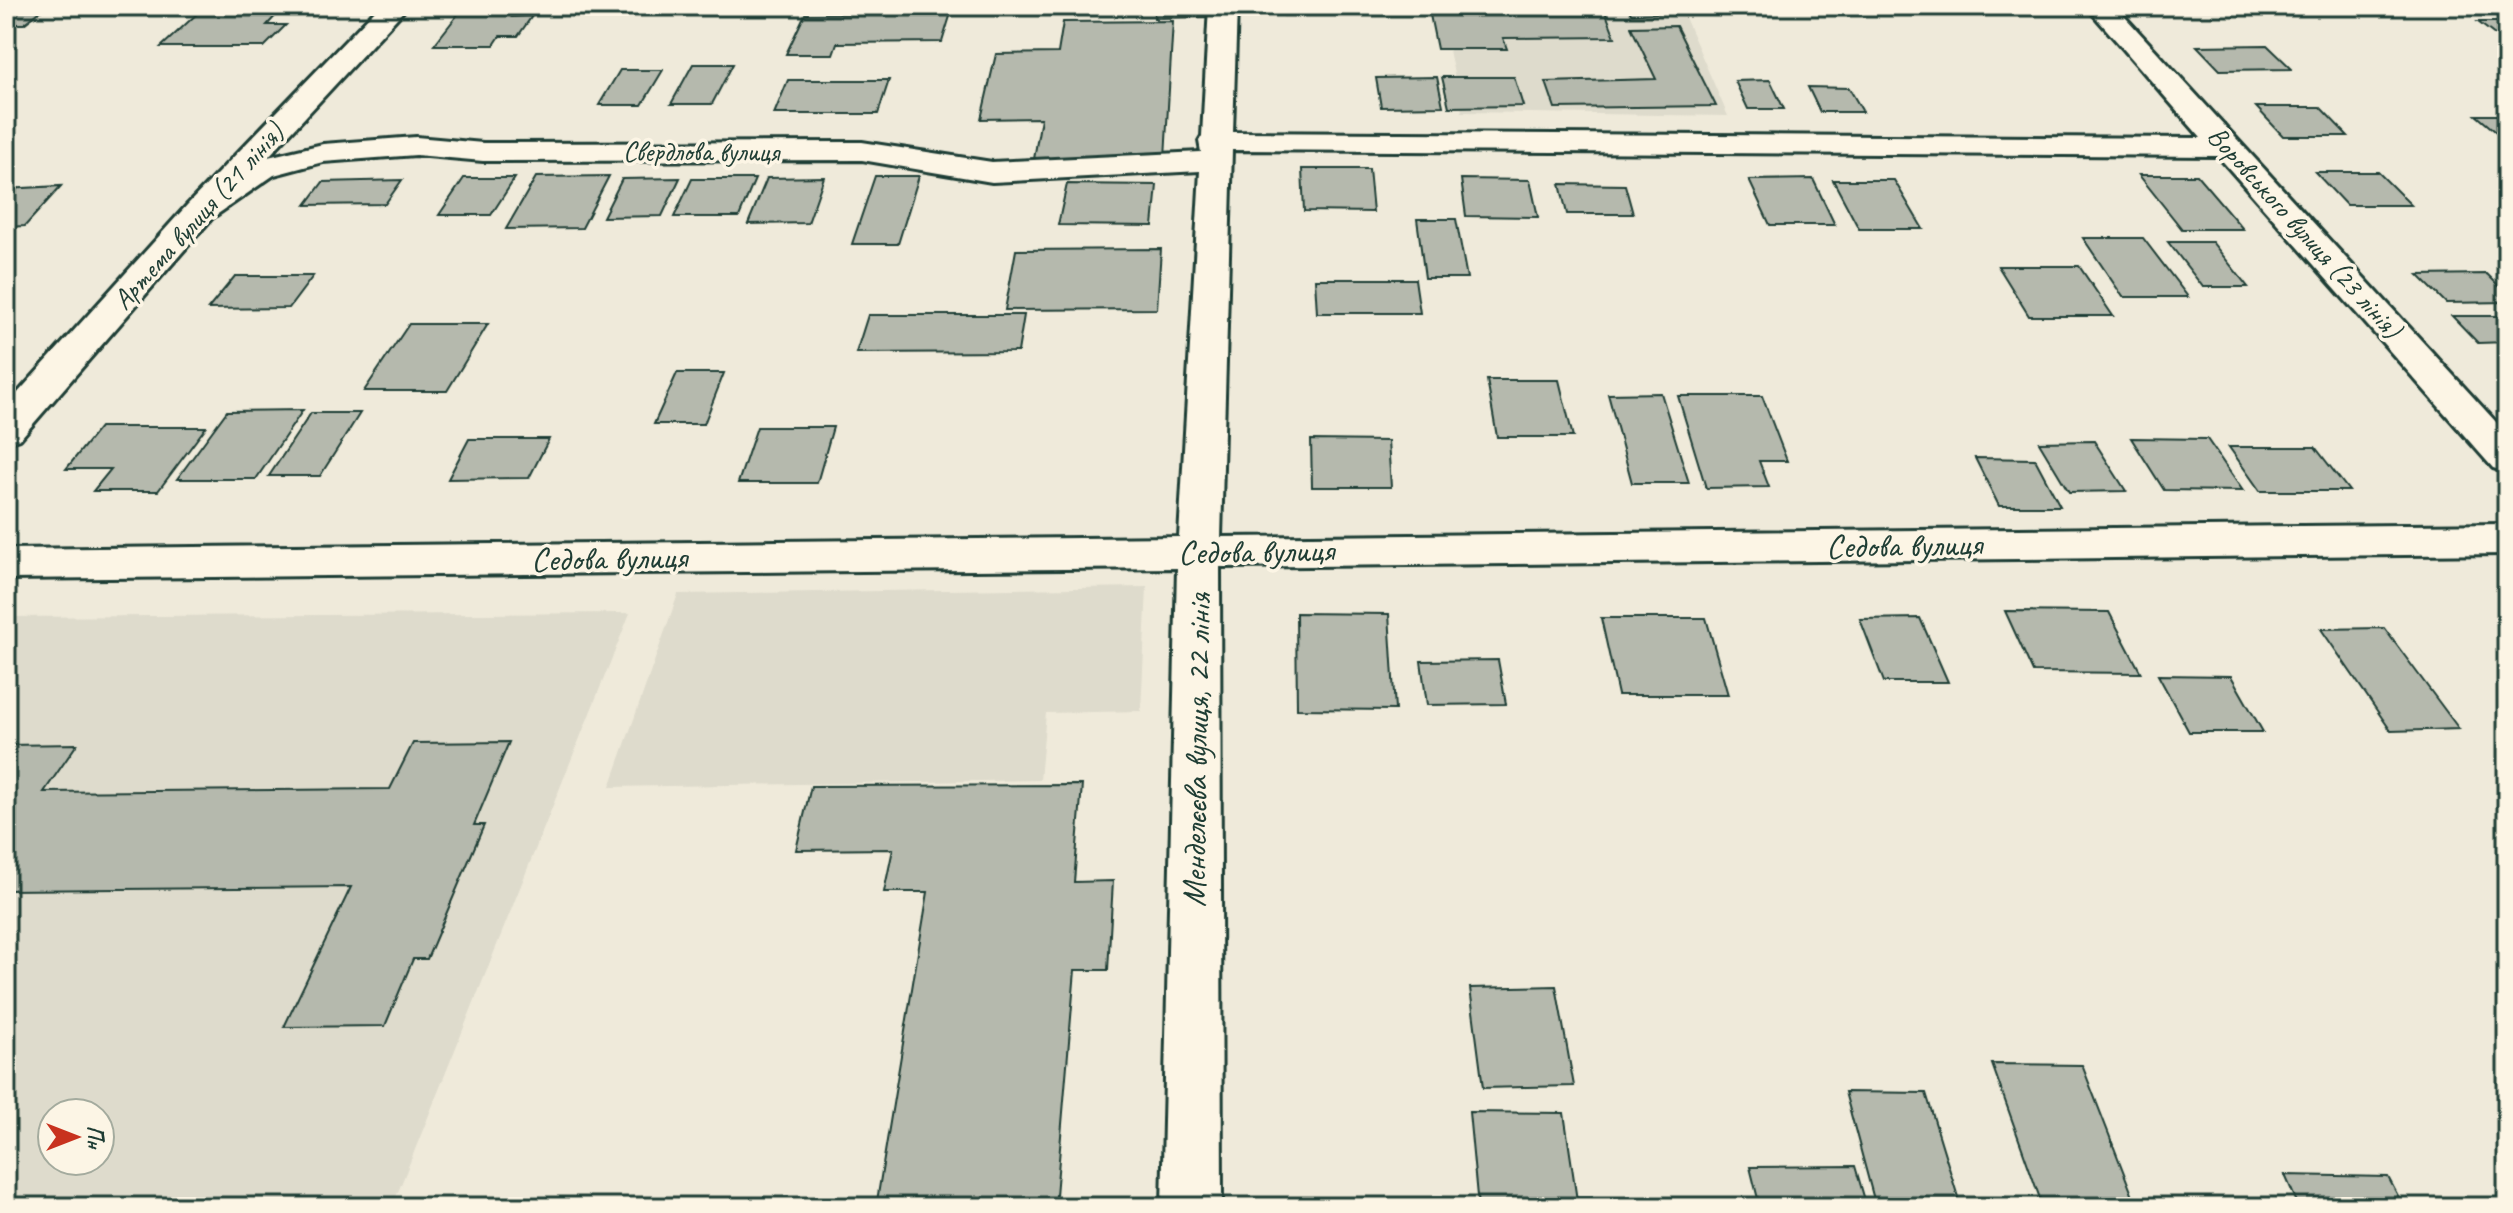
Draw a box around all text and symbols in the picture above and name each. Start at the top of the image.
street label: Артема вулиця (21 лiнiя) [105,114,292,317]
street label: Воровського вулиця (23 лiнiя) [2200,118,2411,347]
street label: Свердлова вулиця [623,134,782,169]
street label: Седова вулиця [1826,522,1985,568]
street label: Седова вулиця [1178,528,1337,574]
street label: Седова вулиця [531,535,690,581]
street label: Менделєєва вулиця, 22 лінія [1172,591,1220,907]
north arrow [36,1097,116,1177]
text: Пн [81,1125,109,1150]

